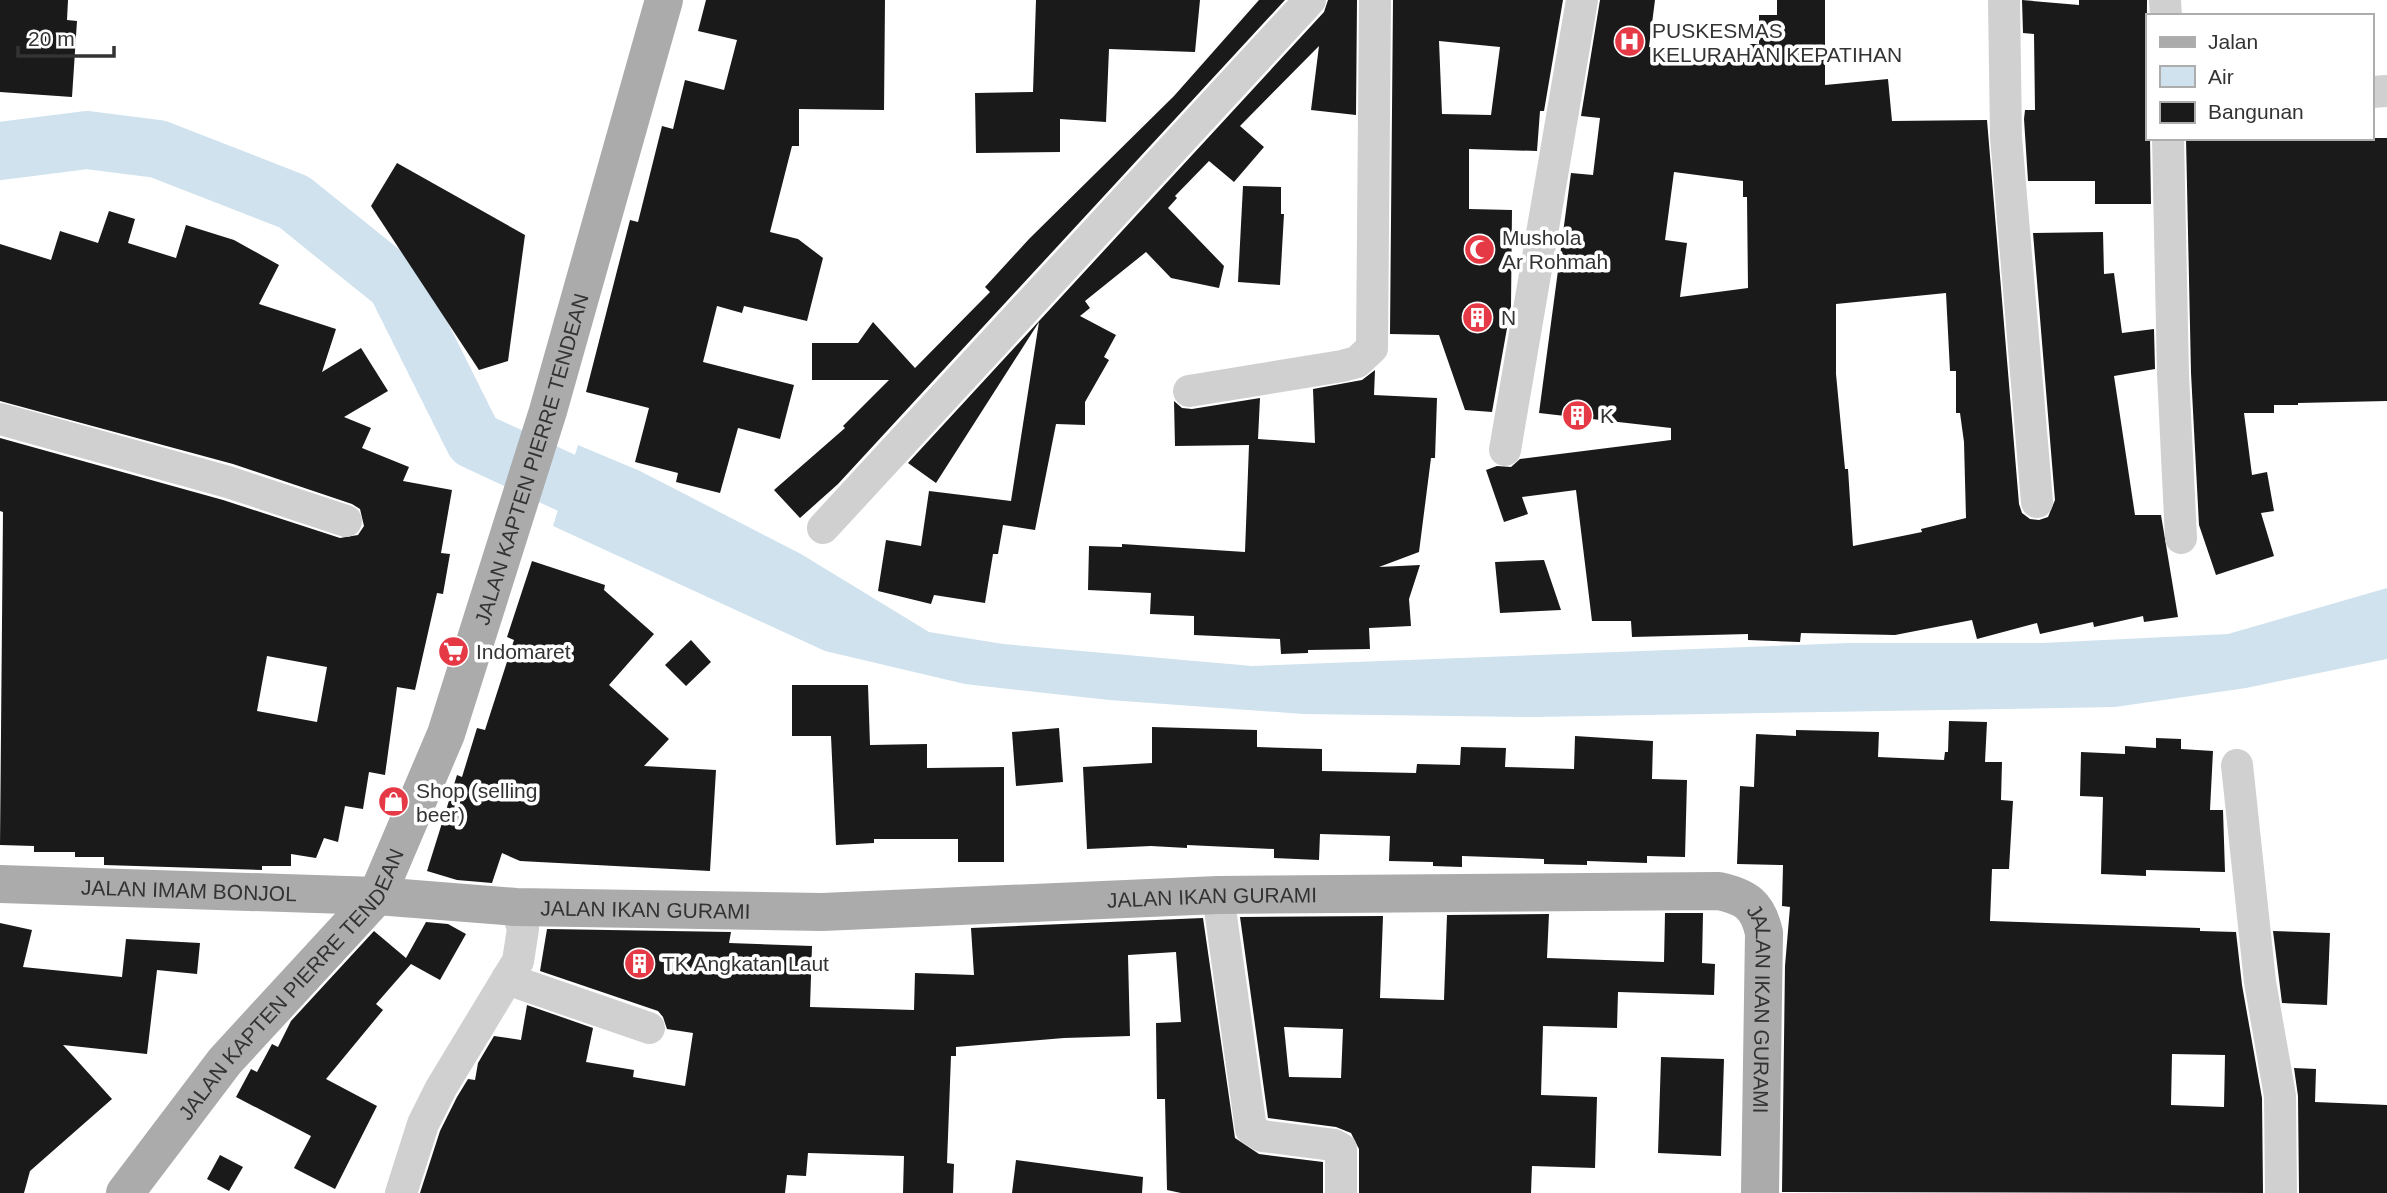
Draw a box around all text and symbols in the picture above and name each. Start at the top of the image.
scale bar [18,14,114,58]
legend [2146,14,2373,140]
place label: PUSKESMAS KELURAHAN KEPATIHAN [1652,19,1902,66]
hospital icon: PUSKESMAS KELURAHAN KEPATIHAN [1612,25,1646,59]
text: 20 m [28,27,75,50]
text: Jalan [2208,30,2258,53]
text: Air [2208,65,2234,88]
text: Bangunan [2208,100,2304,123]
place label: Mushola Ar Rohmah [1502,226,1608,273]
mosque icon: Mushola Ar Rohmah [1462,232,1496,266]
street label: JALAN KAPTEN PIERRE TENDEAN [470,291,592,627]
building icon: N [1461,300,1495,334]
place label: N [1501,306,1516,329]
building icon: K [1560,398,1594,432]
place label: K [1600,404,1614,427]
supermarket icon: Indomaret [436,634,470,668]
place label: Indomaret [476,640,571,663]
place label: Shop (selling beer) [416,779,537,826]
shop icon: Shop (selling beer) [376,785,410,819]
street label: JALAN KAPTEN PIERRE TENDEAN [173,845,407,1124]
street label: JALAN IMAM BONJOL [81,875,297,905]
street label: JALAN IKAN GURAMI [1106,883,1317,911]
street label: JALAN IKAN GURAMI [540,896,751,922]
street label: JALAN IKAN GURAMI [1743,899,1776,1114]
building icon: TK Angkatan Laut [622,946,656,980]
place label: TK Angkatan Laut [662,952,829,975]

